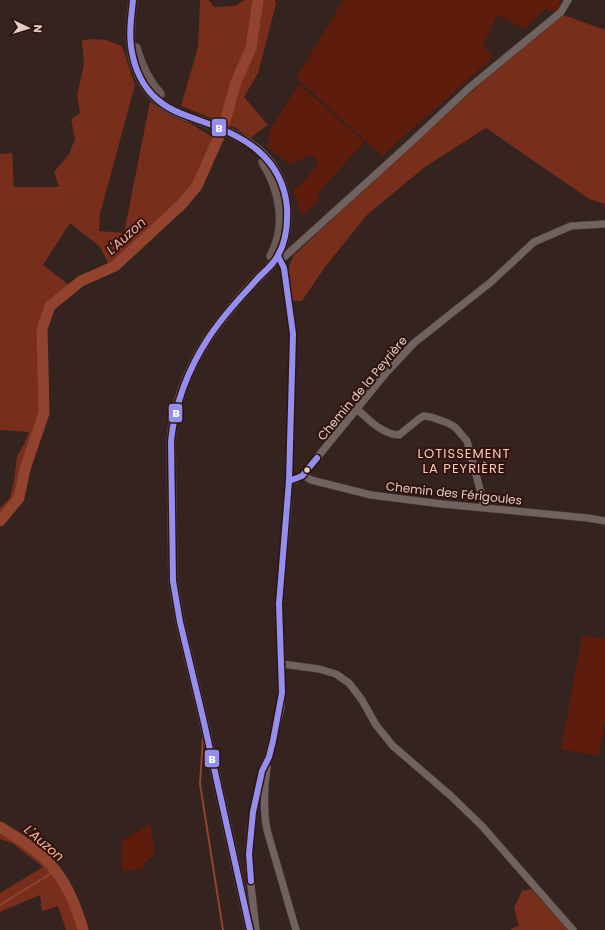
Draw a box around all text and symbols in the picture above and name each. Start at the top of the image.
north arrow [8,8,48,48]
text: N [30,24,46,33]
line badge: B [211,118,227,137]
text: B [215,120,223,136]
water label: L'Auzon [102,213,150,259]
street label: Chemin de la Peyrière [313,332,411,444]
line badge: B [168,403,183,423]
text: B [172,405,180,421]
district label: LOTISSEMENT LA PEYRIÈRE [417,444,511,478]
unlabelled marker [302,465,312,475]
street label: Chemin des Férigoules [385,477,523,509]
line badge: B [204,749,220,768]
text: B [208,751,216,767]
water label: L'Auzon [20,820,68,866]

